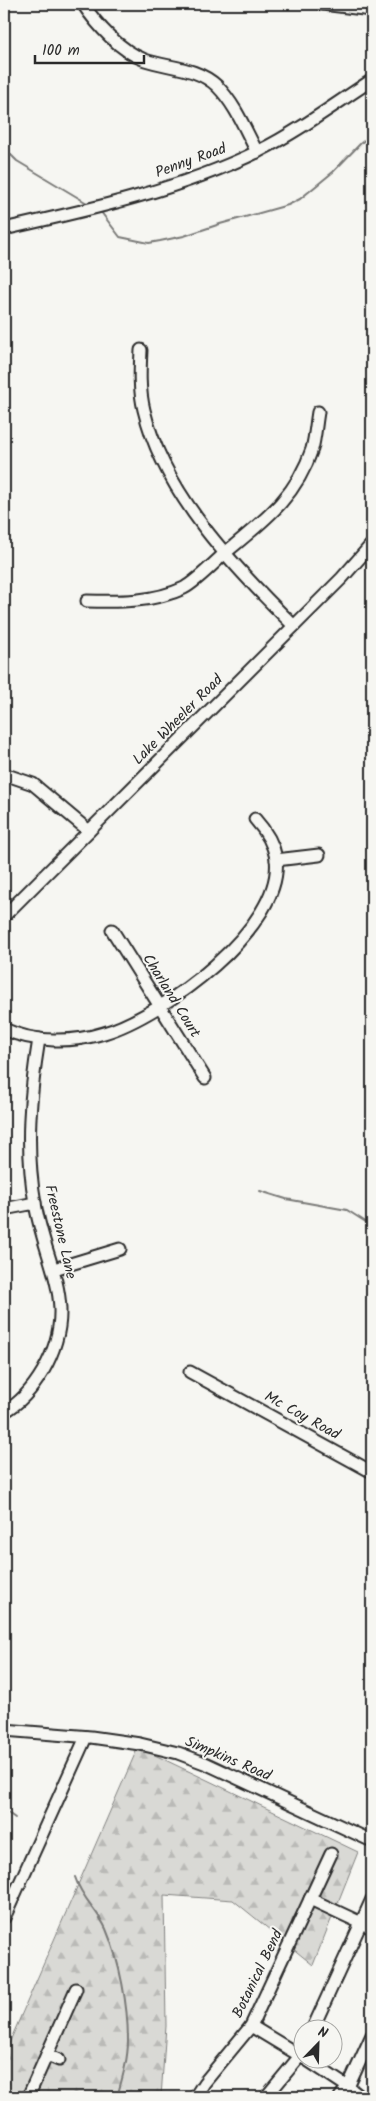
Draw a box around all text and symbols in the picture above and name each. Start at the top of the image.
scale bar [35,32,144,64]
text: 100 m [42,39,80,63]
street label: Penny Road [152,137,230,185]
street label: Lake Wheeler Road [127,669,229,771]
street label: Charland Court [136,949,206,1043]
street label: Freestone Lane [38,1183,83,1282]
street label: Mc Coy Road [260,1385,345,1447]
street label: Simpkins Road [181,1730,275,1788]
street label: Botanical Bend [226,1925,290,2022]
north arrow [294,2018,344,2068]
text: N [314,2021,331,2045]

